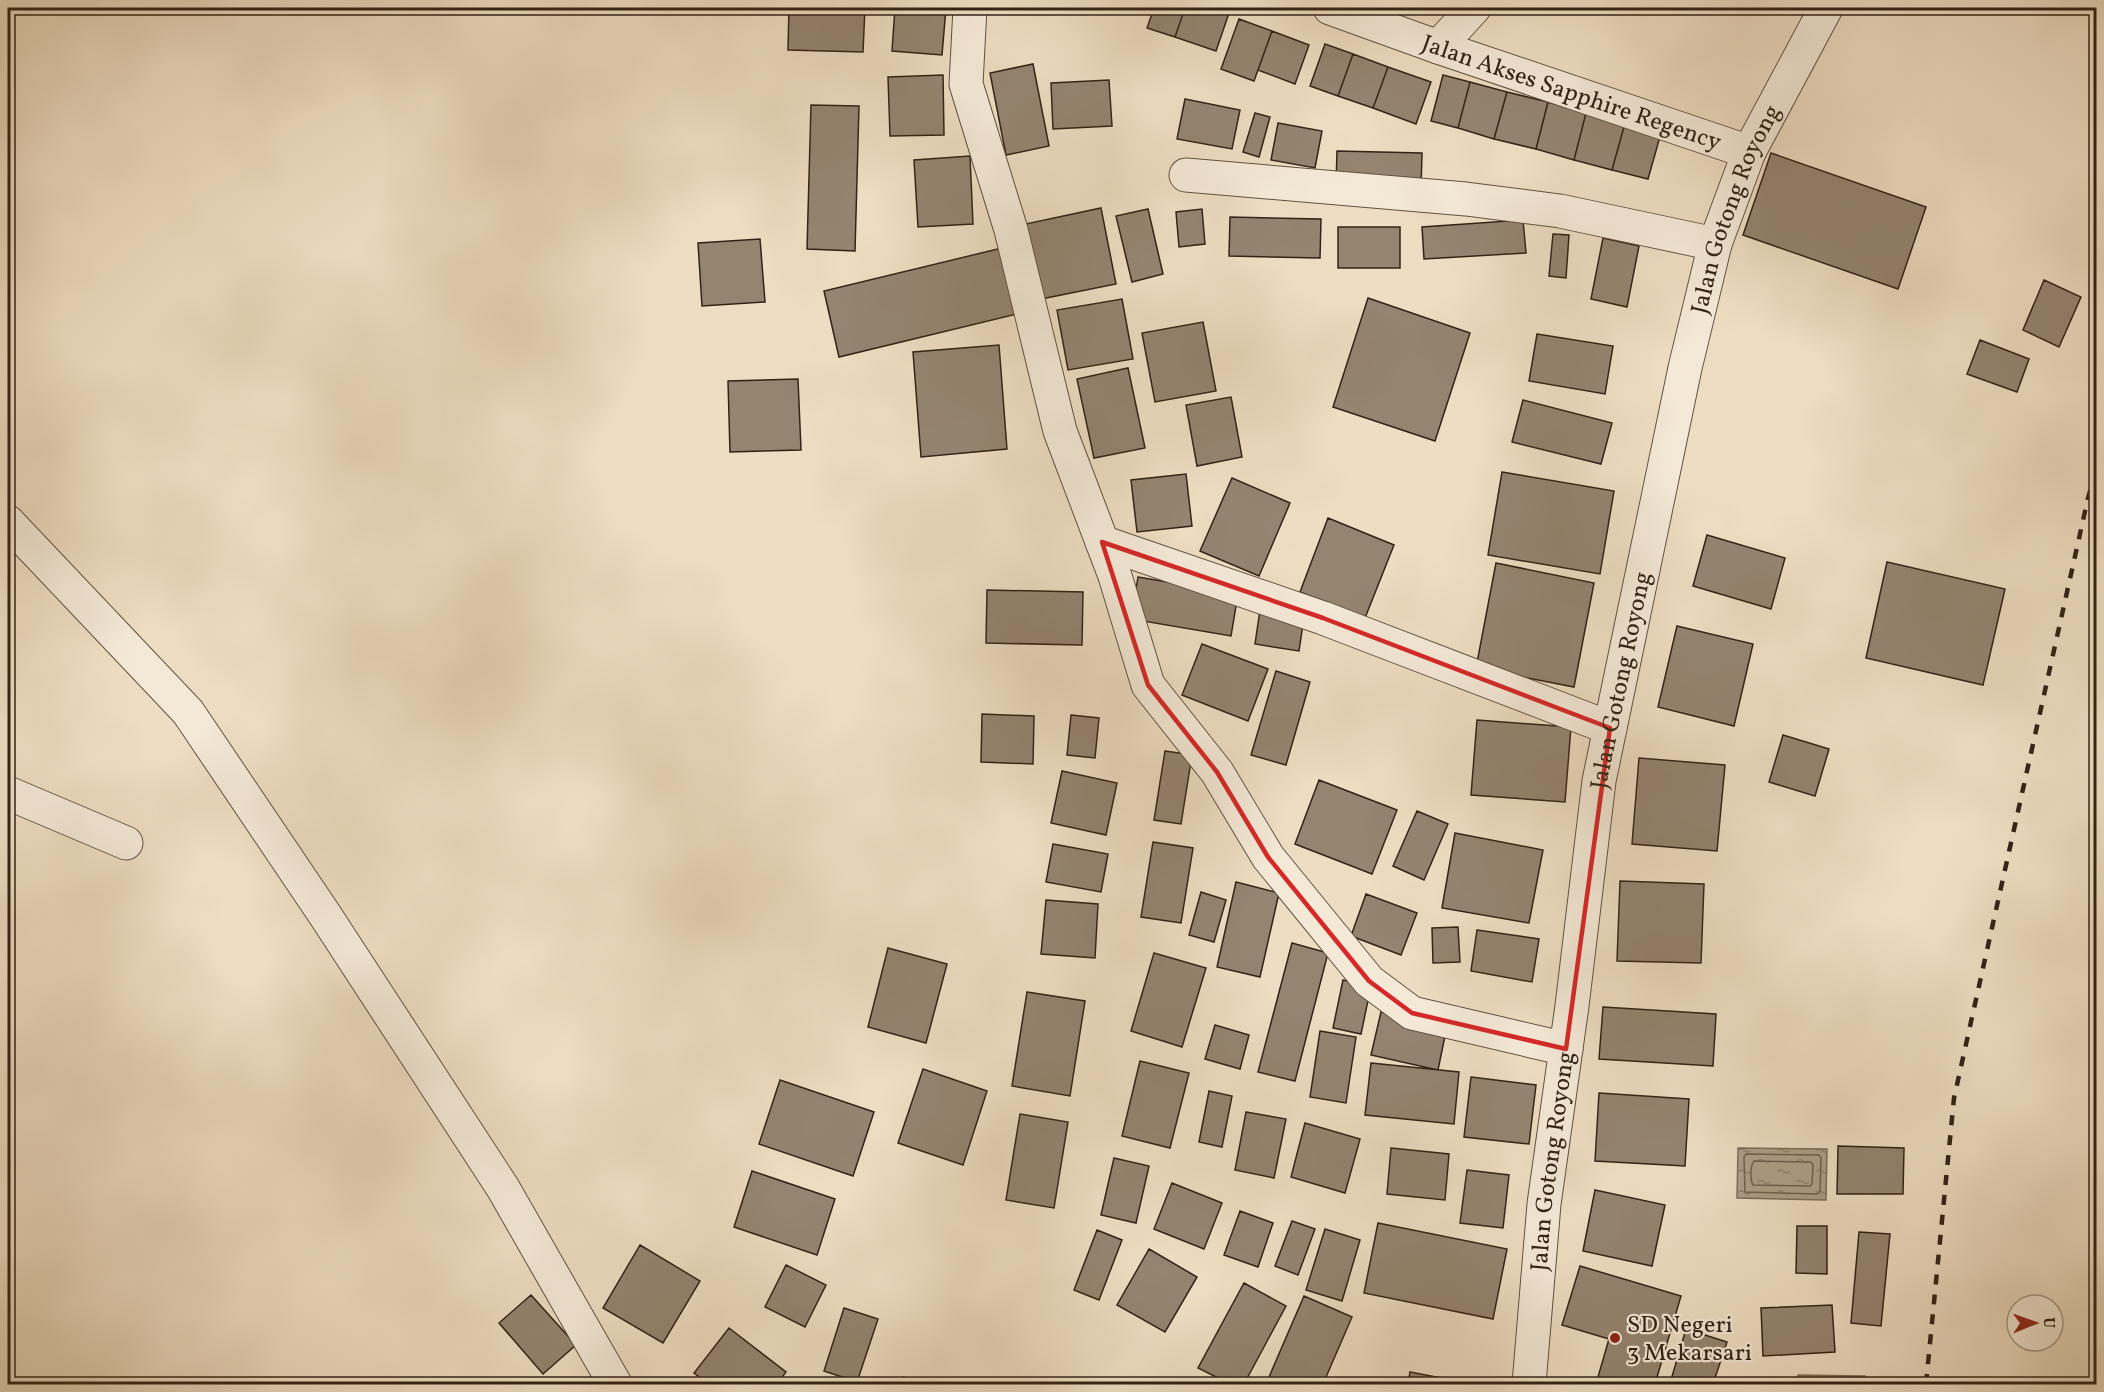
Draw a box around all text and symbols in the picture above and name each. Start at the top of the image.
street label: Jalan Akses Sapphire Regency [1417,27,1725,160]
street label: Jalan Gotong Royong [1684,99,1790,318]
street label: Jalan Gotong Royong [1583,569,1661,791]
street label: Jalan Gotong Royong [1523,1049,1584,1273]
north arrow [2005,1293,2065,1353]
place label: SD Negeri 3 Mekarsari [1627,1309,1752,1371]
text: U [2037,1317,2059,1328]
marker: SD Negeri 3 Mekarsari [1608,1331,1622,1345]

